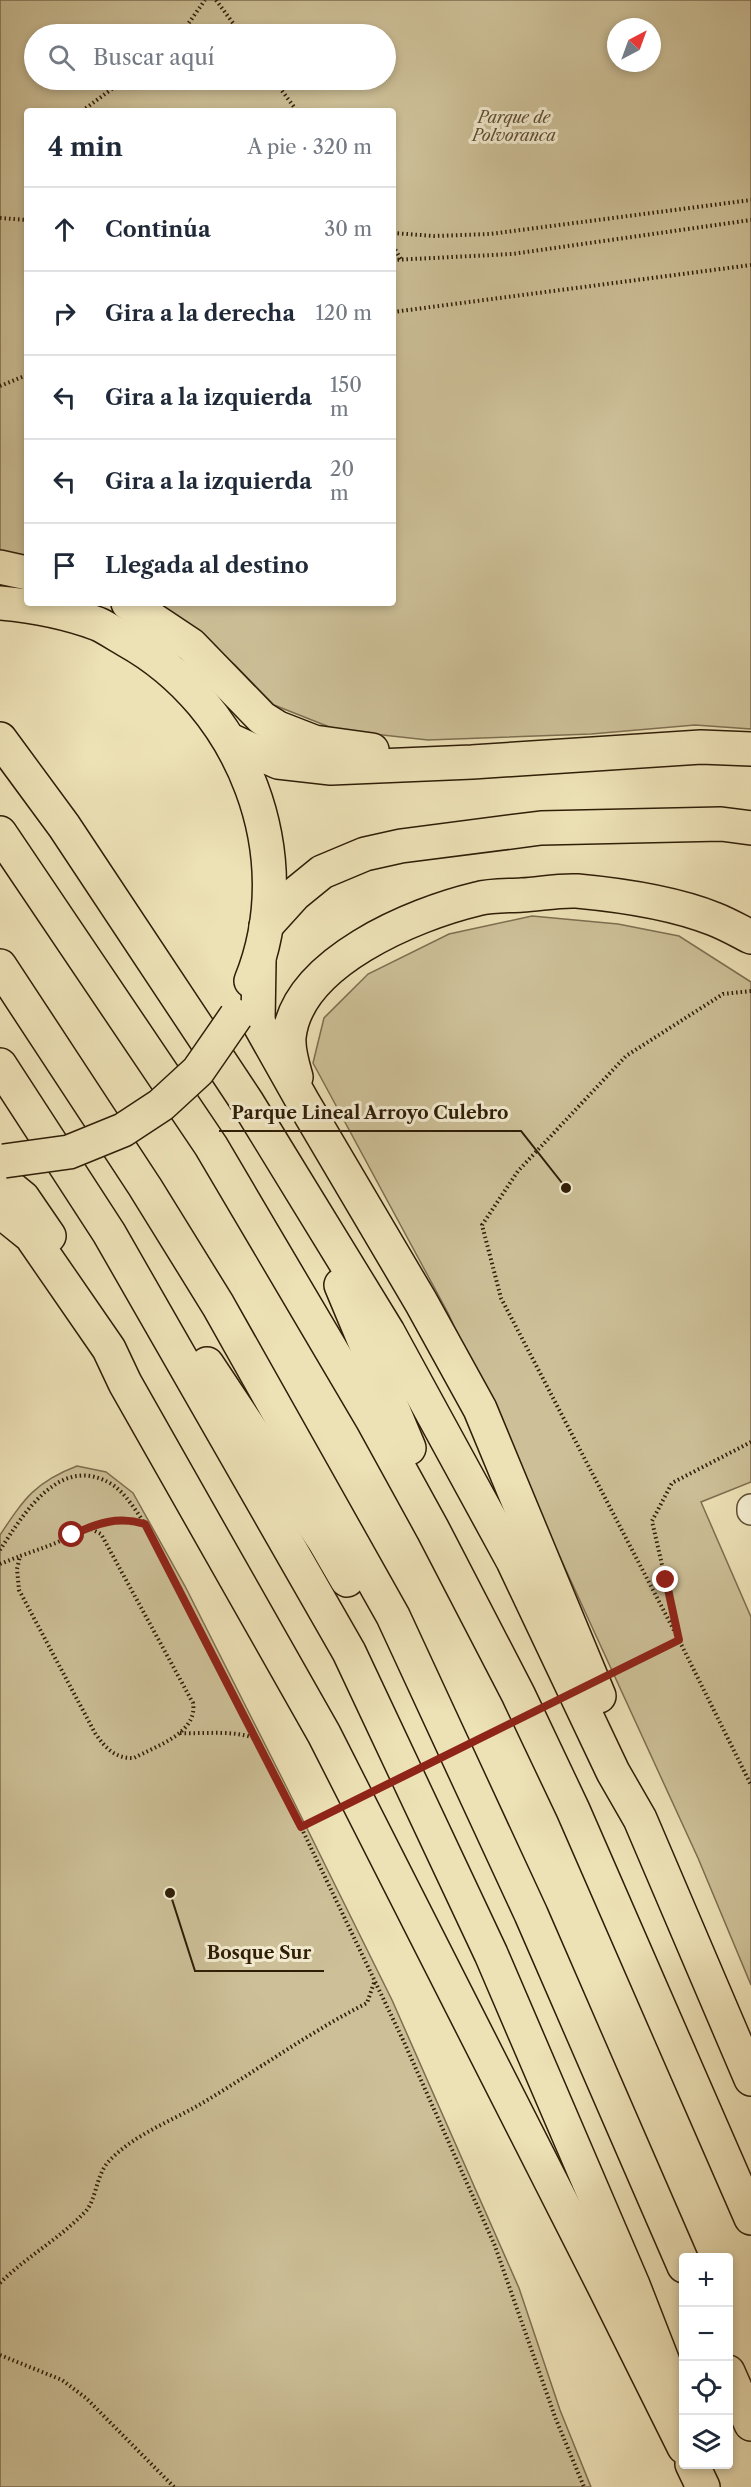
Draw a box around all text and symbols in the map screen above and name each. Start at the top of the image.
north arrow [607,18,661,72]
search box [24,24,396,90]
icon: search [45,41,78,74]
text: Buscar aquí [93,44,215,71]
park label: Parque de Polvoranca [470,107,556,145]
text: 4 min [48,131,123,163]
text: A pie · 320 m [248,135,372,159]
icon: ahead [48,213,81,246]
text: Continúa [105,216,211,243]
text: 30 m [324,217,372,241]
icon: right [48,297,81,330]
text: Gira a la derecha [105,300,295,327]
text: 120 m [315,301,372,325]
text: 150 m [330,373,362,421]
icon: left [48,381,81,414]
text: Gira a la izquierda [105,384,312,411]
text: 20 m [330,457,354,505]
icon: left [48,465,81,498]
text: Gira a la izquierda [105,468,312,495]
icon: arrive [48,549,81,582]
text: Llegada al destino [105,552,309,579]
callout: Parque Lineal Arroyo Culebro [219,1095,521,1131]
text: Parque Lineal Arroyo Culebro [232,1102,508,1124]
route start [58,1521,84,1547]
route end [652,1566,678,1592]
callout: Bosque Sur [195,1935,324,1971]
text: Bosque Sur [207,1942,311,1964]
map controls [679,2253,733,2469]
button: + [679,2253,733,2307]
button: − [679,2307,733,2361]
button: locate [679,2361,733,2415]
button: layers [679,2415,733,2469]

